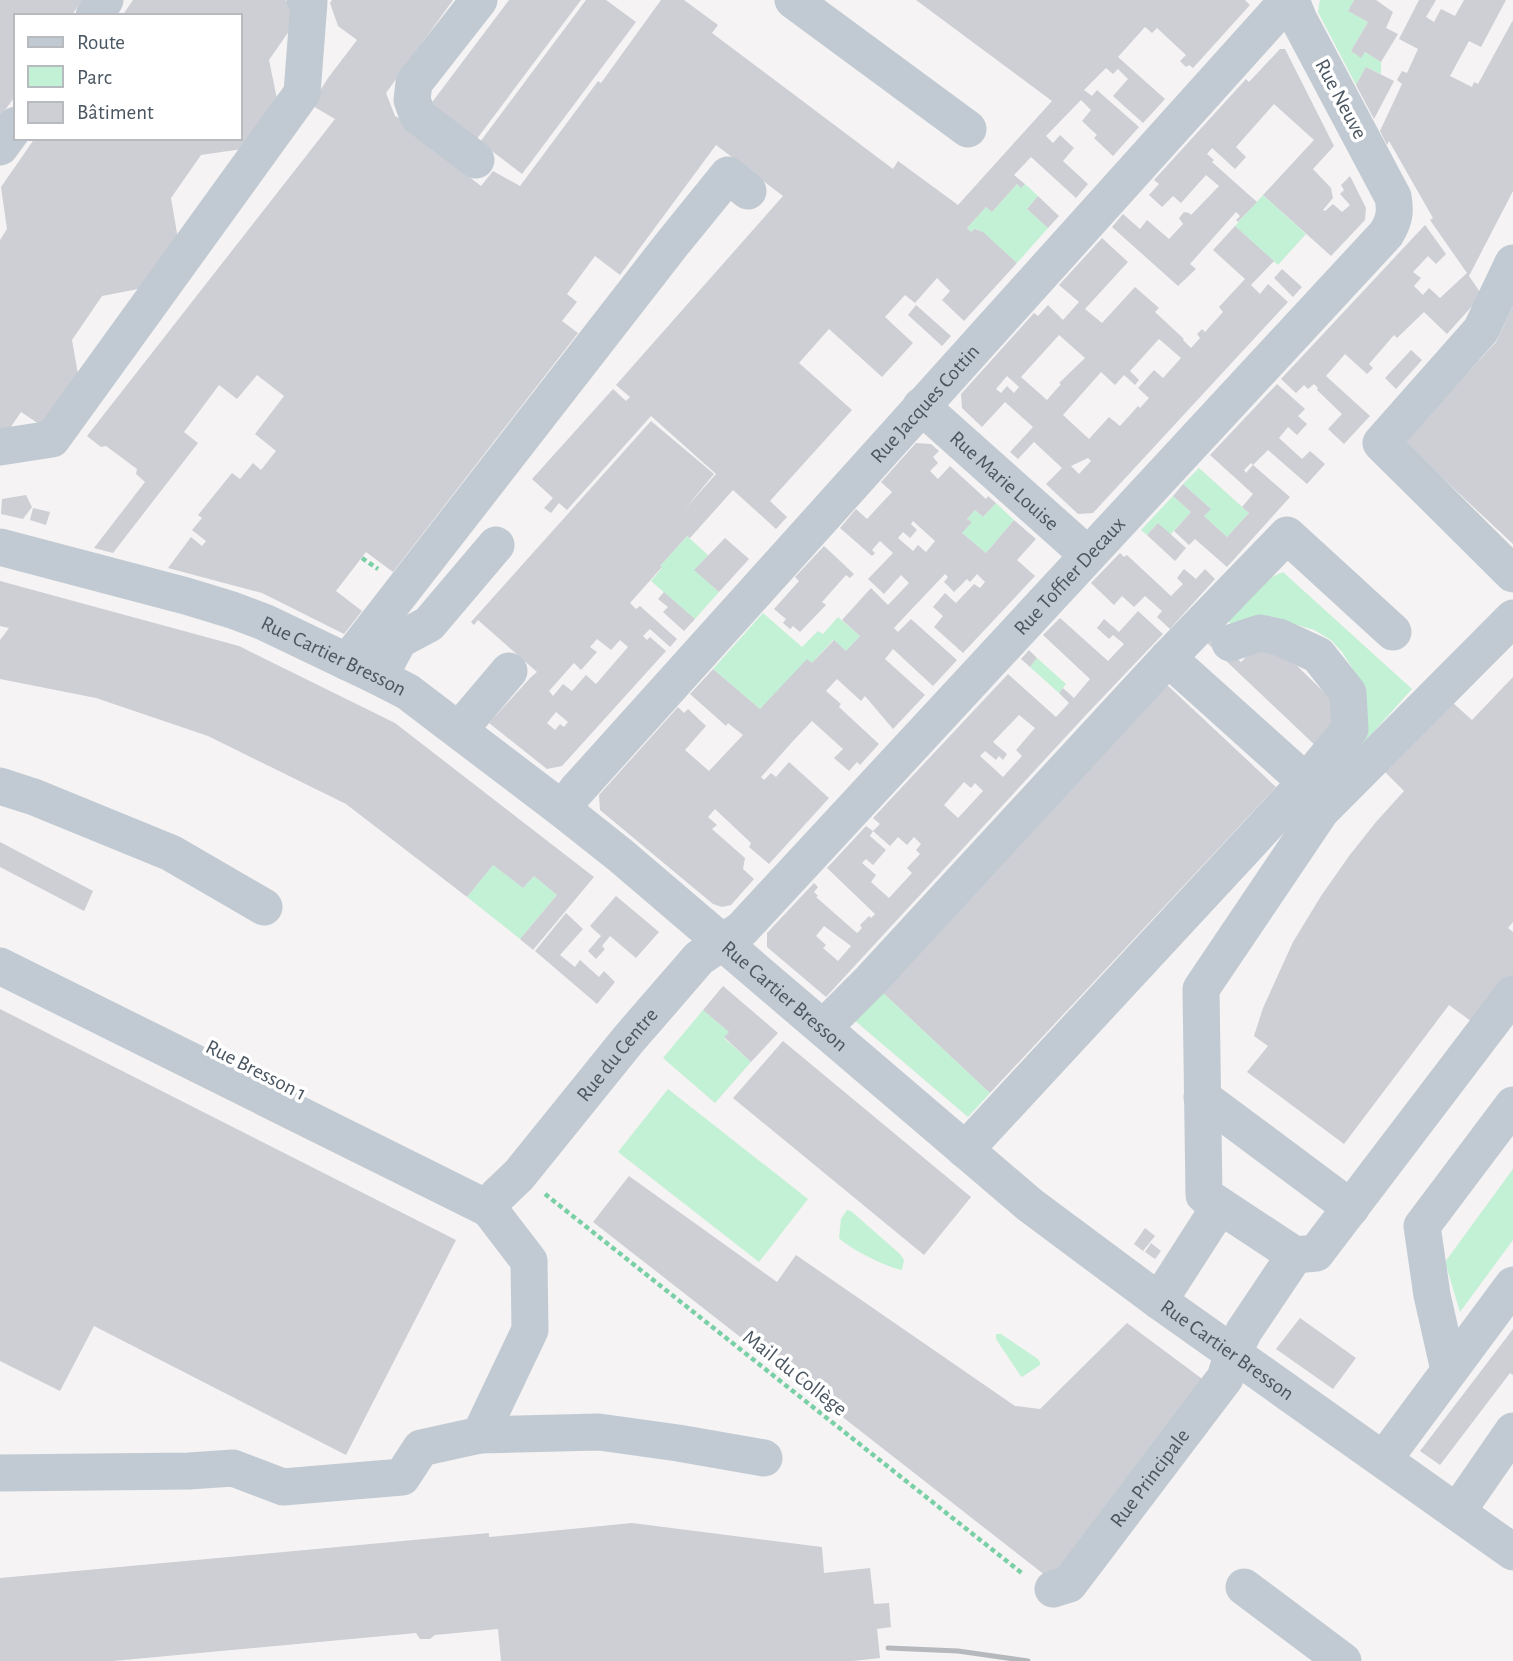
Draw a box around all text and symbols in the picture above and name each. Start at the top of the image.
legend [14,14,242,140]
text: Route [77,32,125,53]
street label: Rue Neuve [1311,55,1371,143]
text: Parc [77,67,112,88]
text: Bâtiment [77,102,154,123]
street label: Rue Jacques Cottin [866,340,983,467]
street label: Rue Marie Louise [946,427,1063,534]
street label: Rue Toffier Decaux [1010,513,1129,639]
street label: Rue Cartier Bresson [258,612,410,700]
street label: Rue Cartier Bresson [718,936,852,1055]
street label: Rue du Centre [572,1004,661,1105]
street label: Rue Bresson 1 [202,1036,310,1104]
street label: Rue Cartier Bresson [1157,1295,1298,1404]
street label: Mail du Collège [739,1326,851,1420]
street label: Rue Principale [1106,1425,1193,1531]

